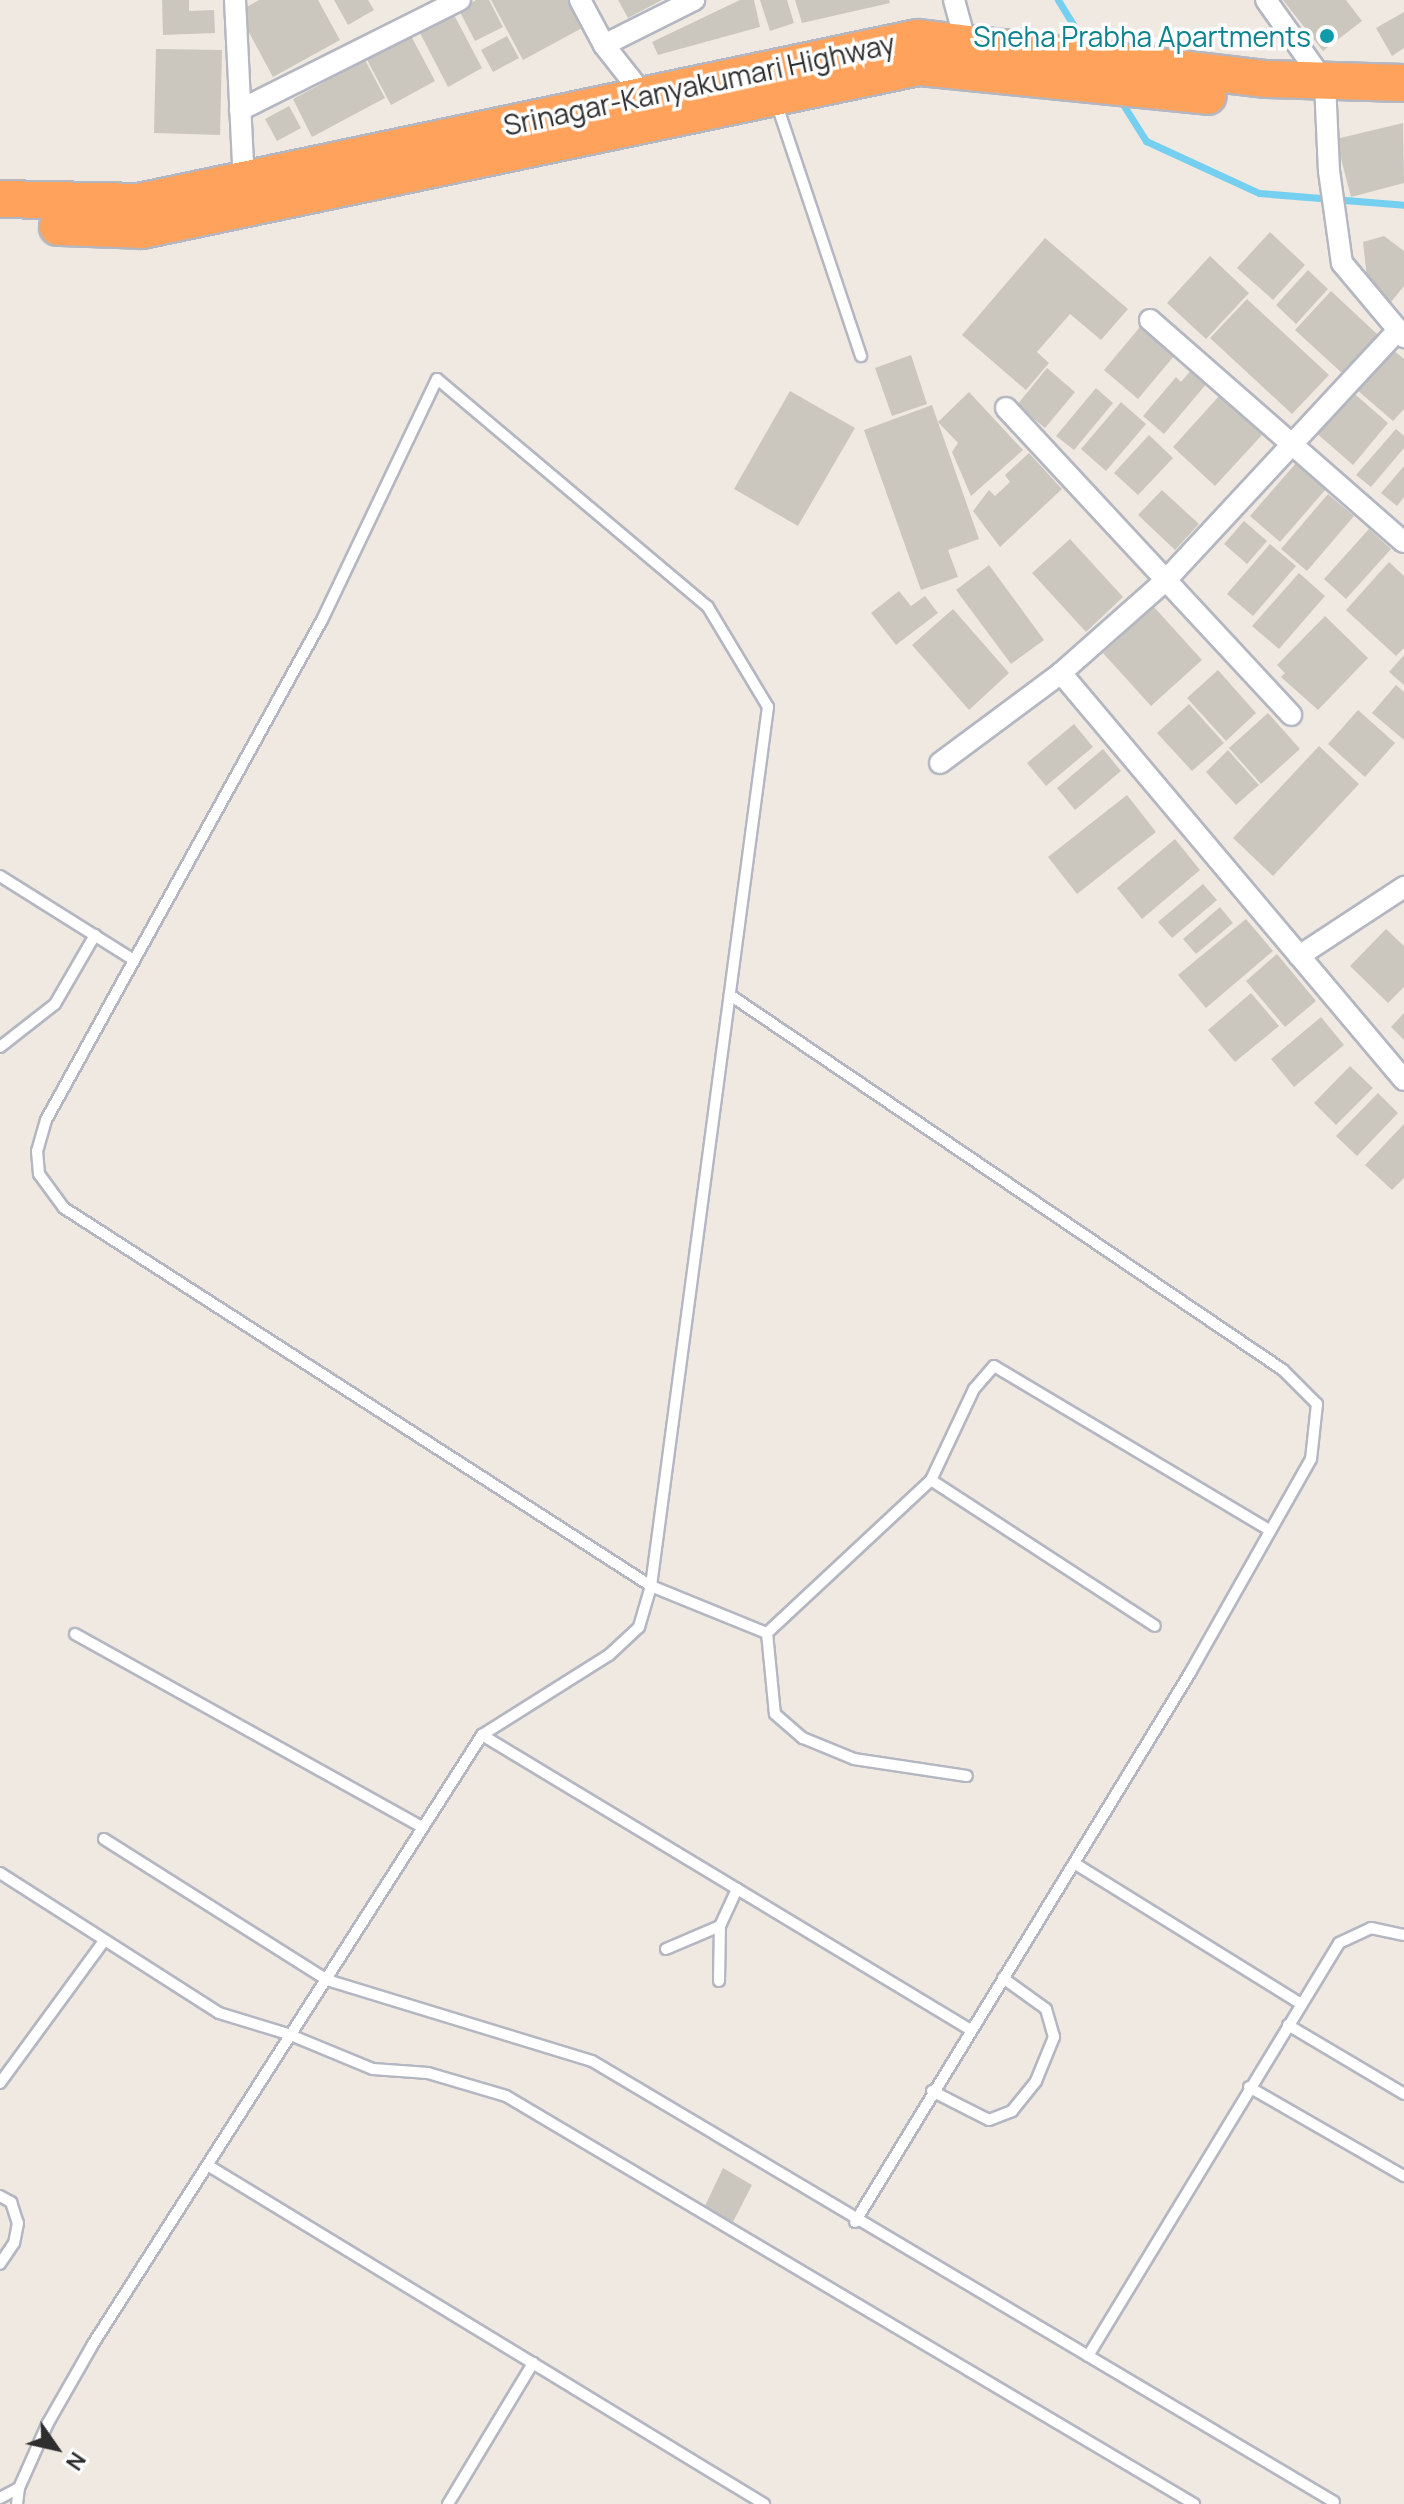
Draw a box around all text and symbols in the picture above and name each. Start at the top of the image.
place label: Sneha Prabha Apartments [973,19,1311,53]
street label: Srinagar-Kanyakumari Highway [500,26,898,142]
marker: Sneha Prabha Apartments [1318,27,1336,45]
north arrow [16,2408,96,2488]
text: N [59,2446,93,2476]

